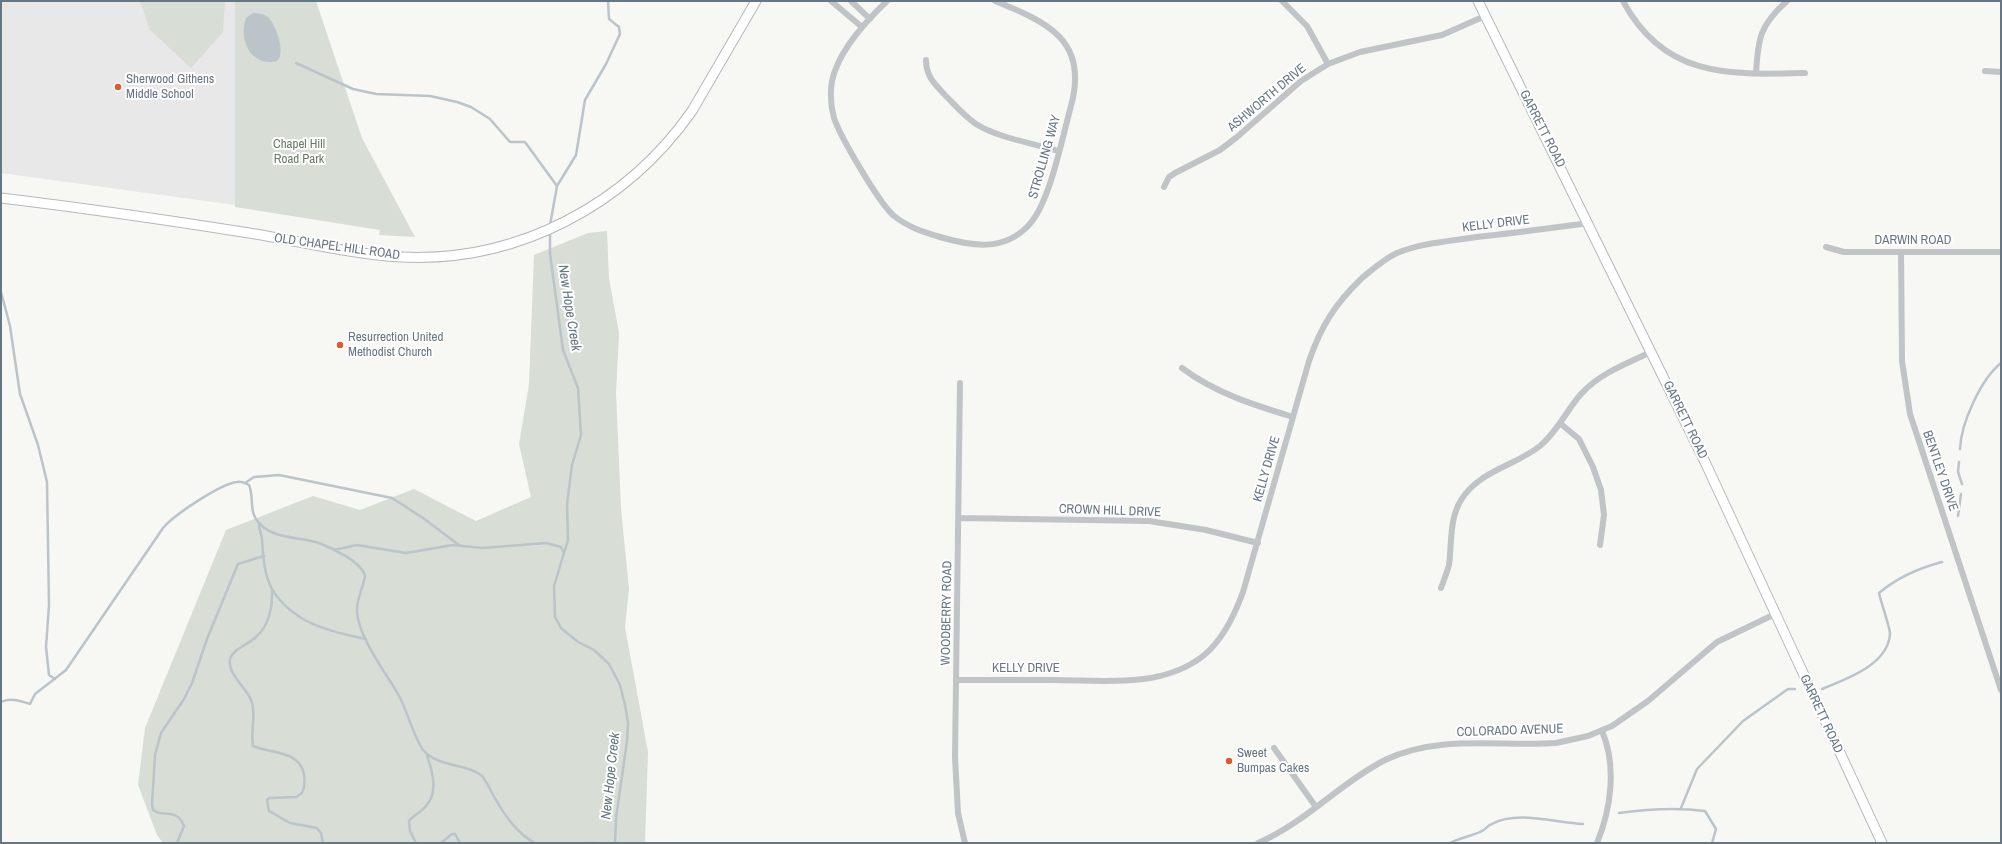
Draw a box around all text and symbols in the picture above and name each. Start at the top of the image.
street label: ASHWORTH DRIVE [1225,61,1309,135]
place label: Sherwood Githens Middle School [126,72,214,103]
marker: Sherwood Githens Middle School [113,82,123,92]
street label: GARRETT ROAD [1516,88,1568,170]
street label: STROLLING WAY [1026,113,1064,201]
park label: Chapel Hill Road Park [273,137,325,168]
street label: KELLY DRIVE [1461,212,1531,236]
street label: OLD CHAPEL HILL ROAD [273,230,401,264]
street label: DARWIN ROAD [1875,233,1951,249]
water label: New Hope Creek [554,264,584,352]
place label: Resurrection United Methodist Church [348,330,443,361]
marker: Resurrection United Methodist Church [335,340,345,350]
street label: GARRETT ROAD [1659,379,1711,461]
street label: BENTLEY DRIVE [1919,429,1961,513]
street label: KELLY DRIVE [1250,434,1284,504]
street label: CROWN HILL DRIVE [1059,501,1161,521]
street label: WOODBERRY ROAD [938,561,956,665]
street label: KELLY DRIVE [992,661,1060,677]
street label: GARRETT ROAD [1796,672,1846,756]
street label: COLORADO AVENUE [1456,721,1564,741]
water label: New Hope Creek [598,732,624,820]
place label: Sweet Bumpas Cakes [1237,746,1309,777]
marker: Sweet Bumpas Cakes [1224,756,1234,766]

